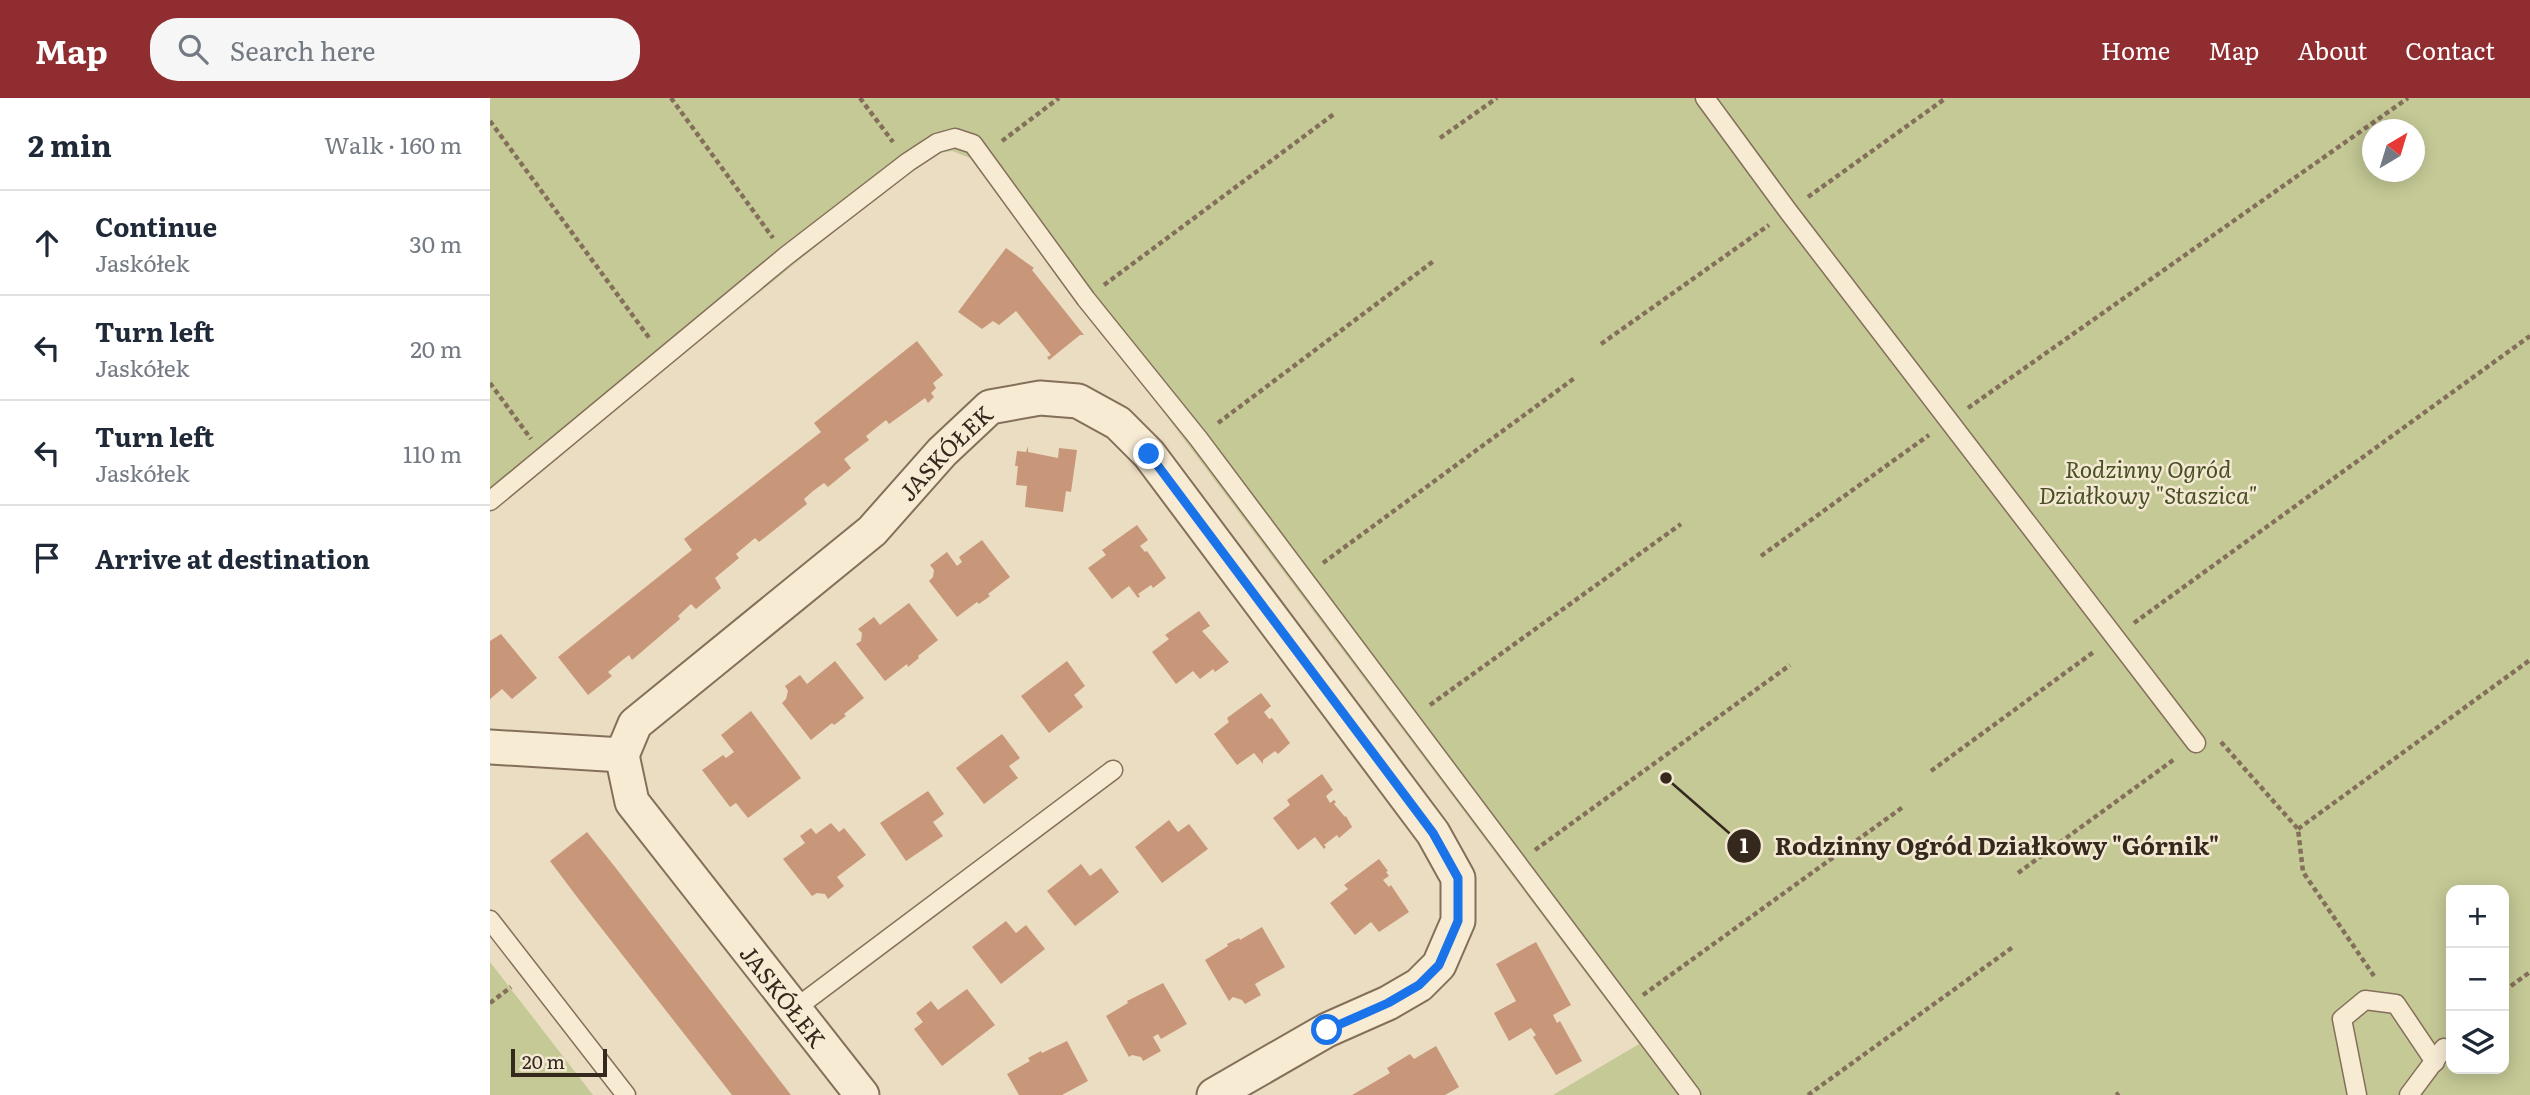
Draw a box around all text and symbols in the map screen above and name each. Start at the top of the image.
search box [150,18,640,81]
text: Map [35,25,108,74]
icon: search [174,30,212,68]
text: Search here [230,30,376,69]
text: Home [2101,32,2170,67]
text: Map [2208,32,2259,67]
text: About [2297,32,2367,67]
text: Contact [2405,32,2495,67]
north arrow [2362,119,2425,182]
text: 2 min [28,122,112,166]
text: Walk · 160 m [324,127,462,161]
text: Continue [95,206,217,245]
icon: ahead [28,224,66,262]
text: 30 m [409,226,462,260]
text: Jaskółek [95,245,189,279]
text: Turn left [95,311,214,350]
icon: left [28,329,66,367]
text: 20 m [410,331,462,365]
text: Jaskółek [95,350,189,384]
street label: JASKÓŁEK [890,396,1000,508]
text: Turn left [95,416,214,455]
icon: left [28,434,66,472]
text: 110 m [403,436,462,470]
route end [1133,438,1164,469]
park label: Rodzinny Ogród Działkowy "Staszica" [2039,451,2257,511]
text: Jaskółek [95,455,189,489]
text: Arrive at destination [95,538,370,577]
icon: arrive [28,539,66,577]
callout: Rodzinny Ogród Działkowy "Górnik" [1726,824,2234,869]
text: Rodzinny Ogród Działkowy "Górnik" [1775,827,2219,862]
text: 1 [1740,828,1749,859]
map controls [2446,885,2509,1074]
button: + [2446,885,2509,948]
street label: JASKÓŁEK [733,937,835,1054]
button: − [2446,948,2509,1011]
button: layers [2446,1011,2509,1074]
route start [1311,1014,1342,1045]
scale bar [511,1046,607,1078]
text: 20 m [522,1047,565,1075]

